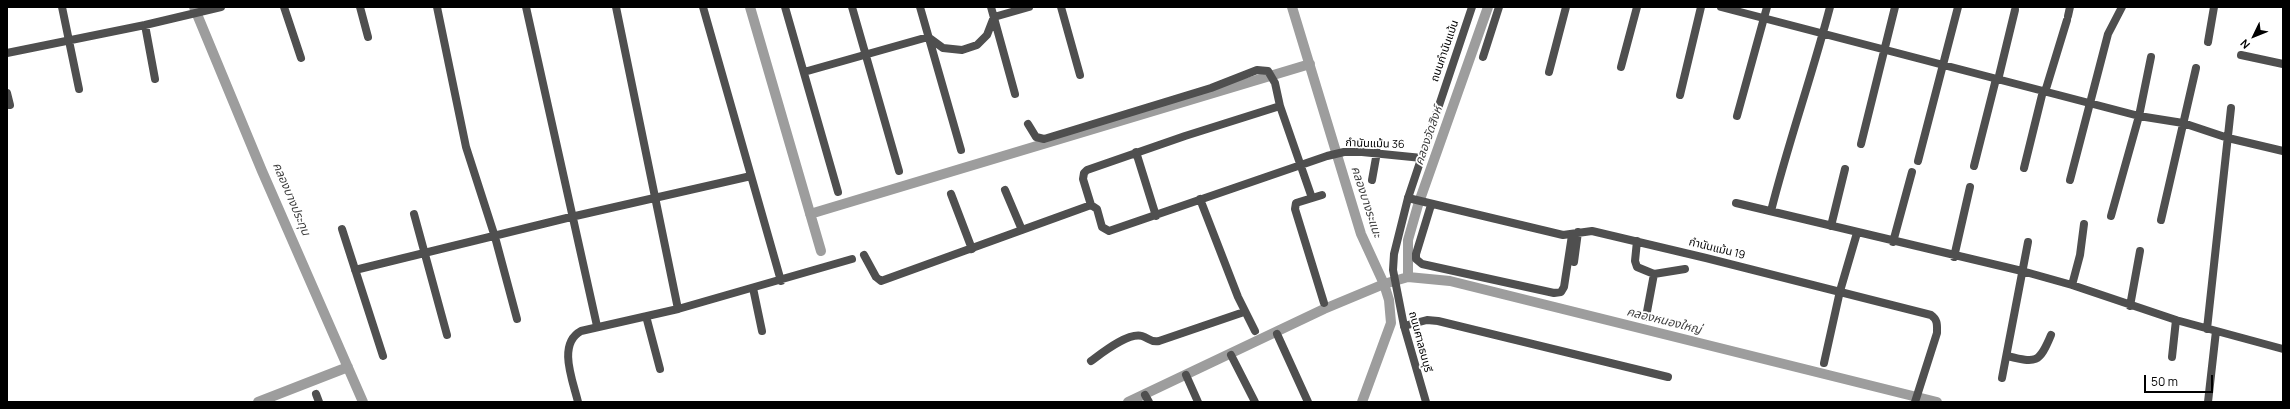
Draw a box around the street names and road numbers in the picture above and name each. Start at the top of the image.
street label: ถนนกำนันแม้น [1428,18,1462,84]
street label: กำนันแม้น 36 [1345,136,1405,152]
street label: กำนันแม้น 19 [1687,236,1747,262]
street label: ถนนศาลธนบุรี [1406,310,1434,374]

